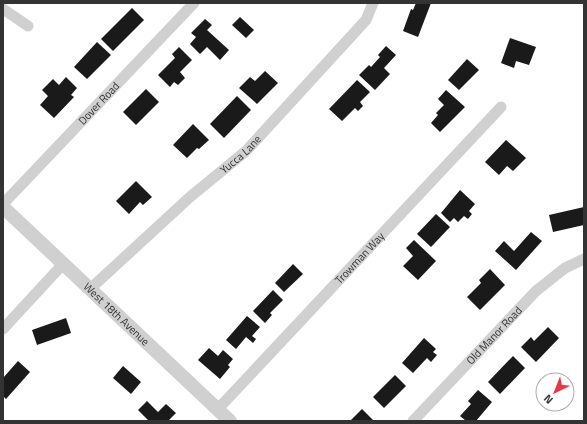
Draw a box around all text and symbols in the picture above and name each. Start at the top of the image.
street label: Dover Road [74,78,123,128]
street label: Yucca Lane [216,131,265,177]
street label: Trowman Way [331,228,388,288]
street label: West 18th Avenue [80,279,153,349]
street label: Old Manor Road [463,303,526,368]
north arrow [535,372,575,412]
text: N [540,391,556,408]

